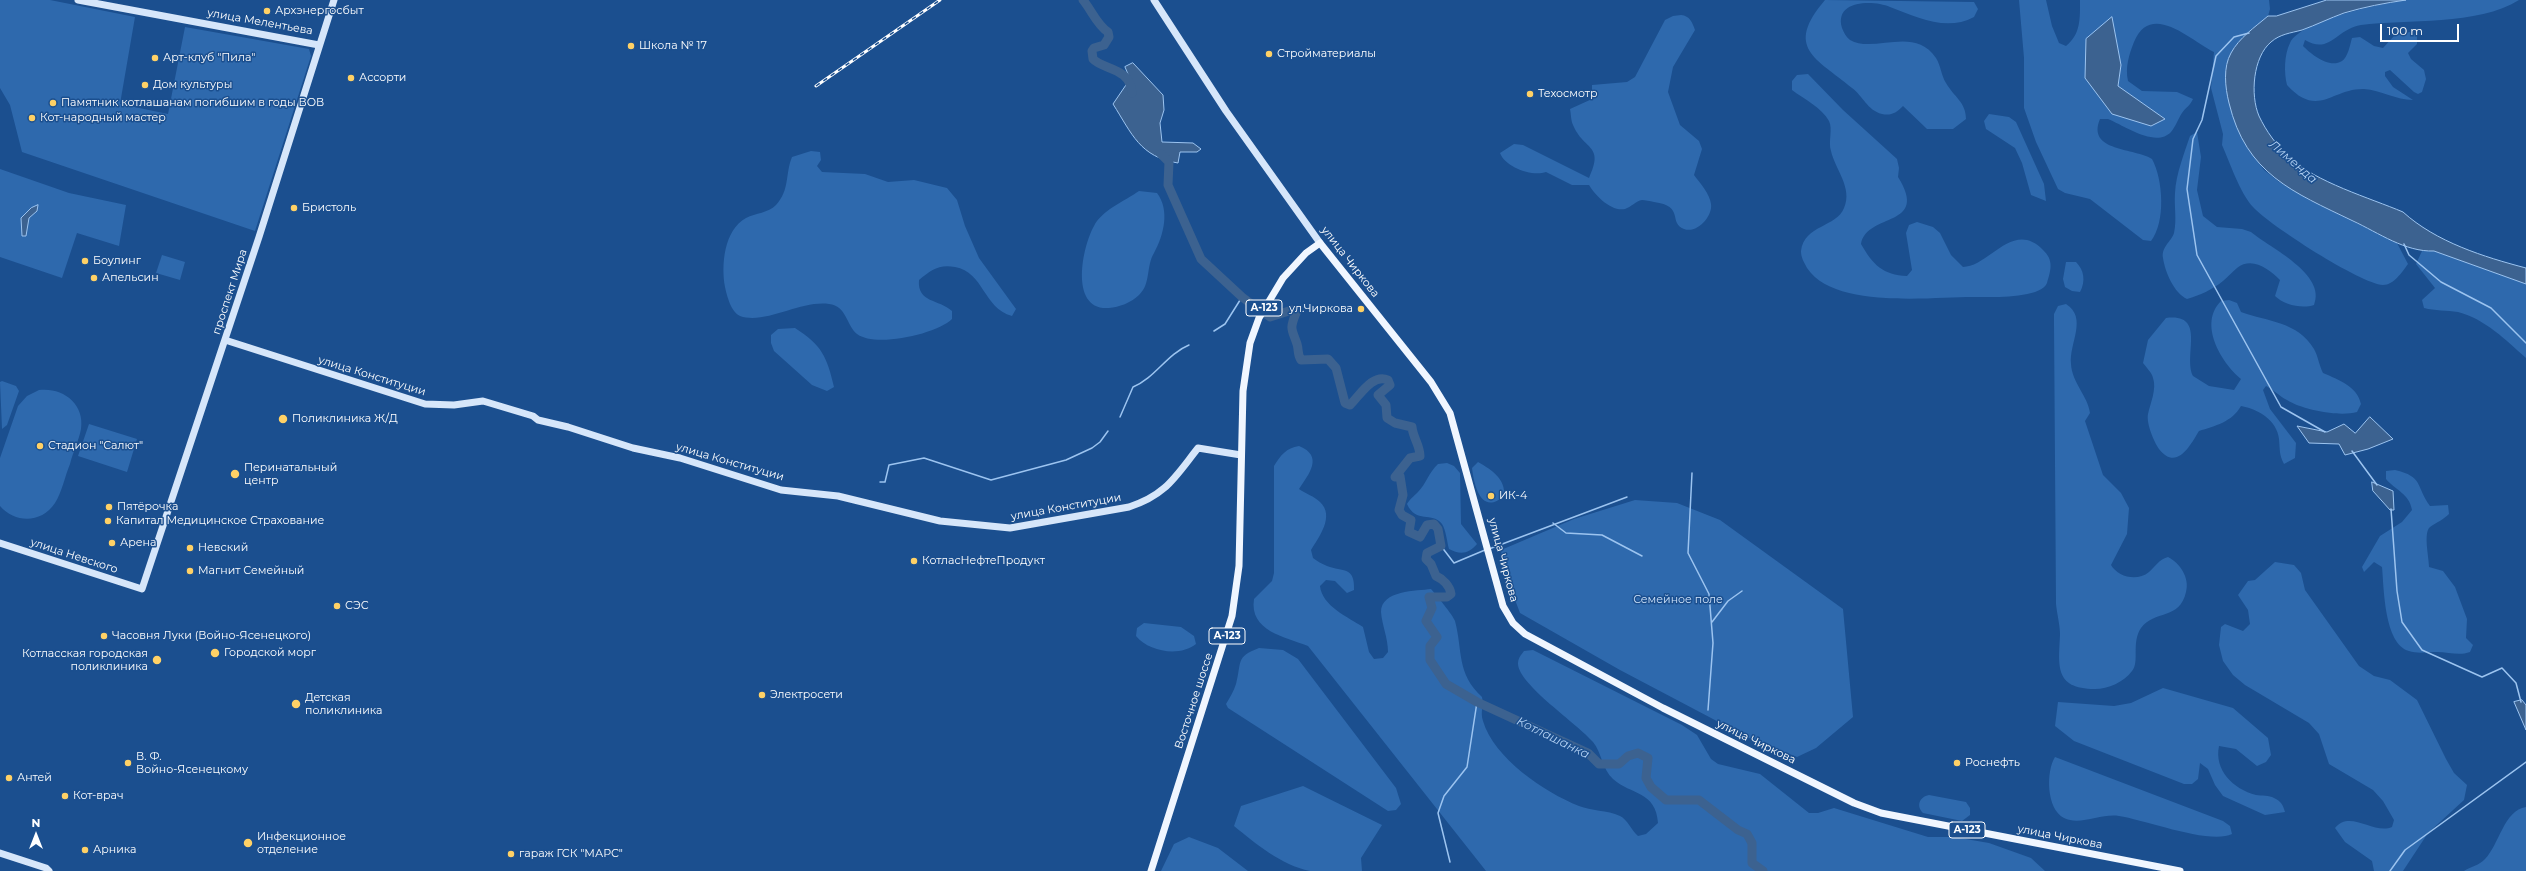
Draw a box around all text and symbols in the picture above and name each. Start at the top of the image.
place label: Архэнергосбыт [275,4,364,18]
street label: улица Мелентьева [206,6,314,38]
marker: Архэнергосбыт [262,6,272,16]
scale bar [2382,16,2461,42]
text: 100 m [2387,23,2423,38]
place label: Школа № 17 [639,39,707,53]
marker: Школа № 17 [626,41,636,51]
place label: Стройматериалы [1277,47,1376,61]
marker: Стройматериалы [1264,49,1274,59]
place label: Арт-клуб "Пила" [163,51,255,65]
marker: Арт-клуб "Пила" [150,53,160,63]
place label: Ассорти [359,71,406,85]
marker: Ассорти [346,73,356,83]
place label: Дом культуры [153,78,232,92]
marker: Дом культуры [140,80,150,90]
place label: Техосмотр [1538,87,1597,101]
marker: Техосмотр [1525,89,1535,99]
place label: Памятник котлашанам погибшим в годы ВОВ [61,96,324,110]
marker: Памятник котлашанам погибшим в годы ВОВ [48,98,58,108]
place label: Кот-народный мастер [40,111,166,125]
marker: Кот-народный мастер [27,113,37,123]
water label: Лименда [2266,137,2320,187]
place label: Бристоль [302,201,356,215]
marker: Бристоль [289,203,299,213]
street label: улица Чиркова [1318,224,1382,300]
street label: проспект Мира [210,248,250,336]
place label: Боулинг [93,254,141,268]
marker: Боулинг [80,256,90,266]
place label: Апельсин [102,271,159,285]
marker: Апельсин [89,273,99,283]
road number: А-123 [1246,300,1282,316]
place label: ул.Чиркова [1289,302,1353,316]
marker: ул.Чиркова [1356,304,1366,314]
street label: улица Конституции [317,353,427,399]
place label: Поликлиника Ж/Д [292,412,398,426]
marker: Поликлиника Ж/Д [277,413,289,425]
place label: Стадион "Салют" [48,439,143,453]
street label: улица Конституции [674,440,786,484]
marker: Стадион "Салют" [35,441,45,451]
place label: Перинатальный центр [244,461,337,487]
marker: Перинатальный центр [229,468,241,480]
place label: ИК-4 [1499,489,1527,503]
street label: улица Конституции [1010,491,1122,523]
marker: ИК-4 [1486,491,1496,501]
place label: Пятёрочка [117,500,178,514]
marker: Пятёрочка [104,502,114,512]
place label: Капитал Медицинское Страхование [116,514,324,528]
marker: Капитал Медицинское Страхование [103,516,113,526]
street label: улица Чиркова [1485,517,1521,603]
street label: улица Невского [29,536,119,576]
place label: Арена [120,536,156,550]
marker: Арена [107,538,117,548]
place label: Невский [198,541,248,555]
marker: Невский [185,543,195,553]
place label: КотласНефтеПродукт [922,554,1045,568]
marker: КотласНефтеПродукт [909,556,919,566]
place label: Магнит Семейный [198,564,304,578]
marker: Магнит Семейный [185,566,195,576]
park label: Семейное поле [1633,593,1723,607]
place label: СЭС [345,599,369,613]
marker: СЭС [332,601,342,611]
road number: А-123 [1209,628,1245,644]
place label: Часовня Луки (Войно-Ясенецкого) [112,629,311,643]
marker: Часовня Луки (Войно-Ясенецкого) [99,631,109,641]
place label: Городской морг [224,646,316,660]
place label: Котласская городская поликлиника [22,647,148,673]
marker: Городской морг [209,647,221,659]
street label: Восточное шоссе [1172,651,1216,751]
marker: Котласская городская поликлиника [151,654,163,666]
place label: Электросети [770,688,843,702]
marker: Электросети [757,690,767,700]
place label: Детская поликлиника [305,691,382,717]
marker: Детская поликлиника [290,698,302,710]
water label: Котлашанка [1514,714,1592,762]
street label: улица Чиркова [1714,717,1798,767]
place label: В. Ф. Войно-Ясенецкому [136,750,248,776]
place label: Роснефть [1965,756,2020,770]
marker: В. Ф. Войно-Ясенецкому [123,758,133,768]
marker: Роснефть [1952,758,1962,768]
place label: Антей [17,771,52,785]
marker: Антей [4,773,14,783]
place label: Кот-врач [73,789,124,803]
marker: Кот-врач [60,791,70,801]
north arrow [16,815,56,855]
text: N [32,816,40,830]
road number: А-123 [1949,822,1985,838]
street label: улица Чиркова [2016,822,2104,852]
place label: Инфекционное отделение [257,830,346,856]
marker: Инфекционное отделение [242,837,254,849]
place label: Арника [93,843,136,857]
marker: Арника [80,845,90,855]
place label: гараж ГСК "МАРС" [519,847,623,861]
marker: гараж ГСК "МАРС" [506,849,516,859]

